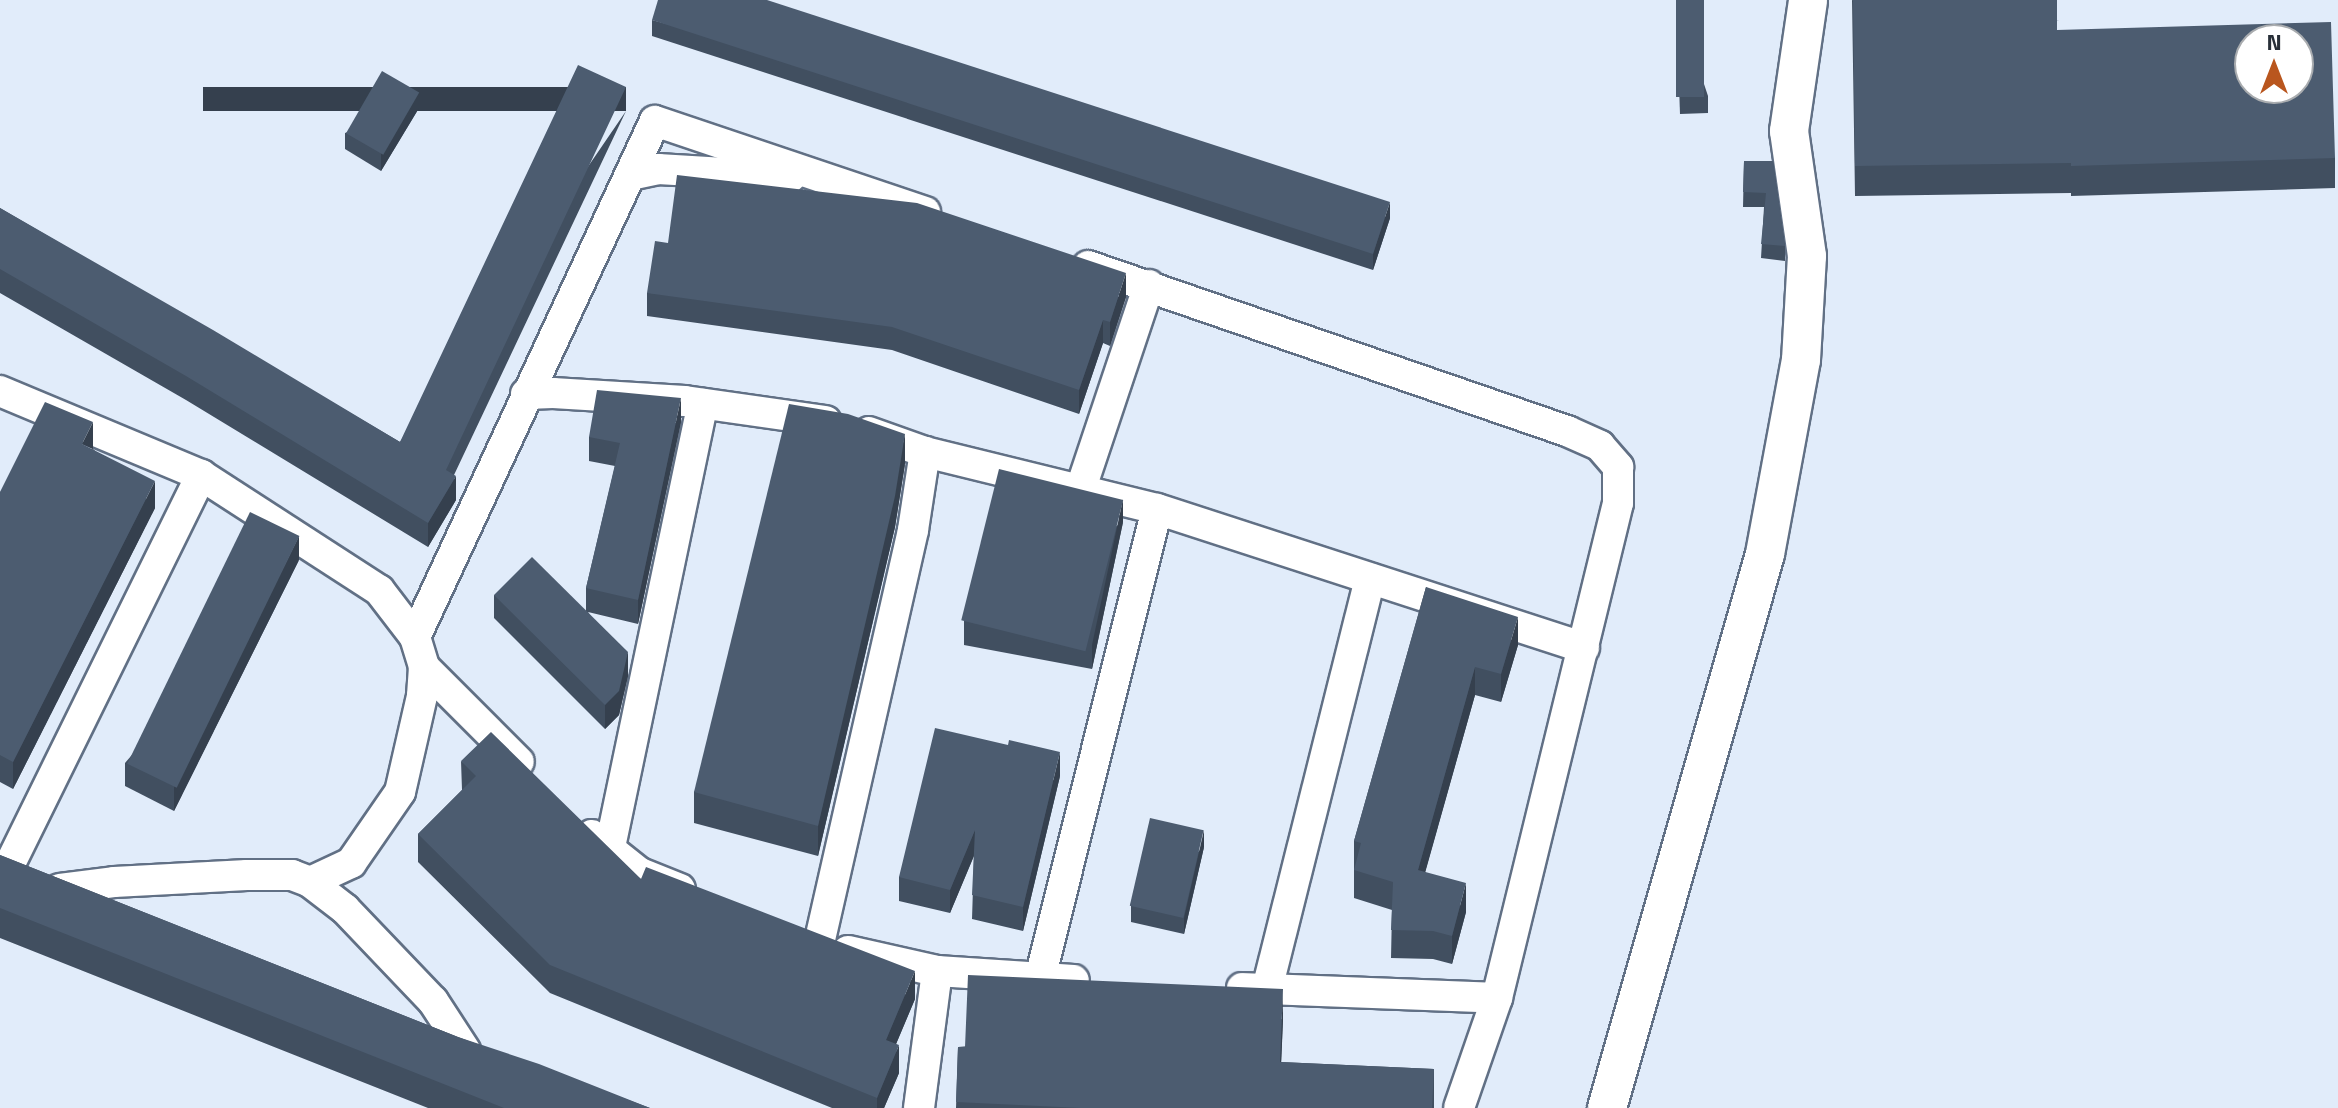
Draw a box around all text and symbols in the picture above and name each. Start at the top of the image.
north arrow [2234,24,2314,104]
text: N [2266,25,2282,59]

